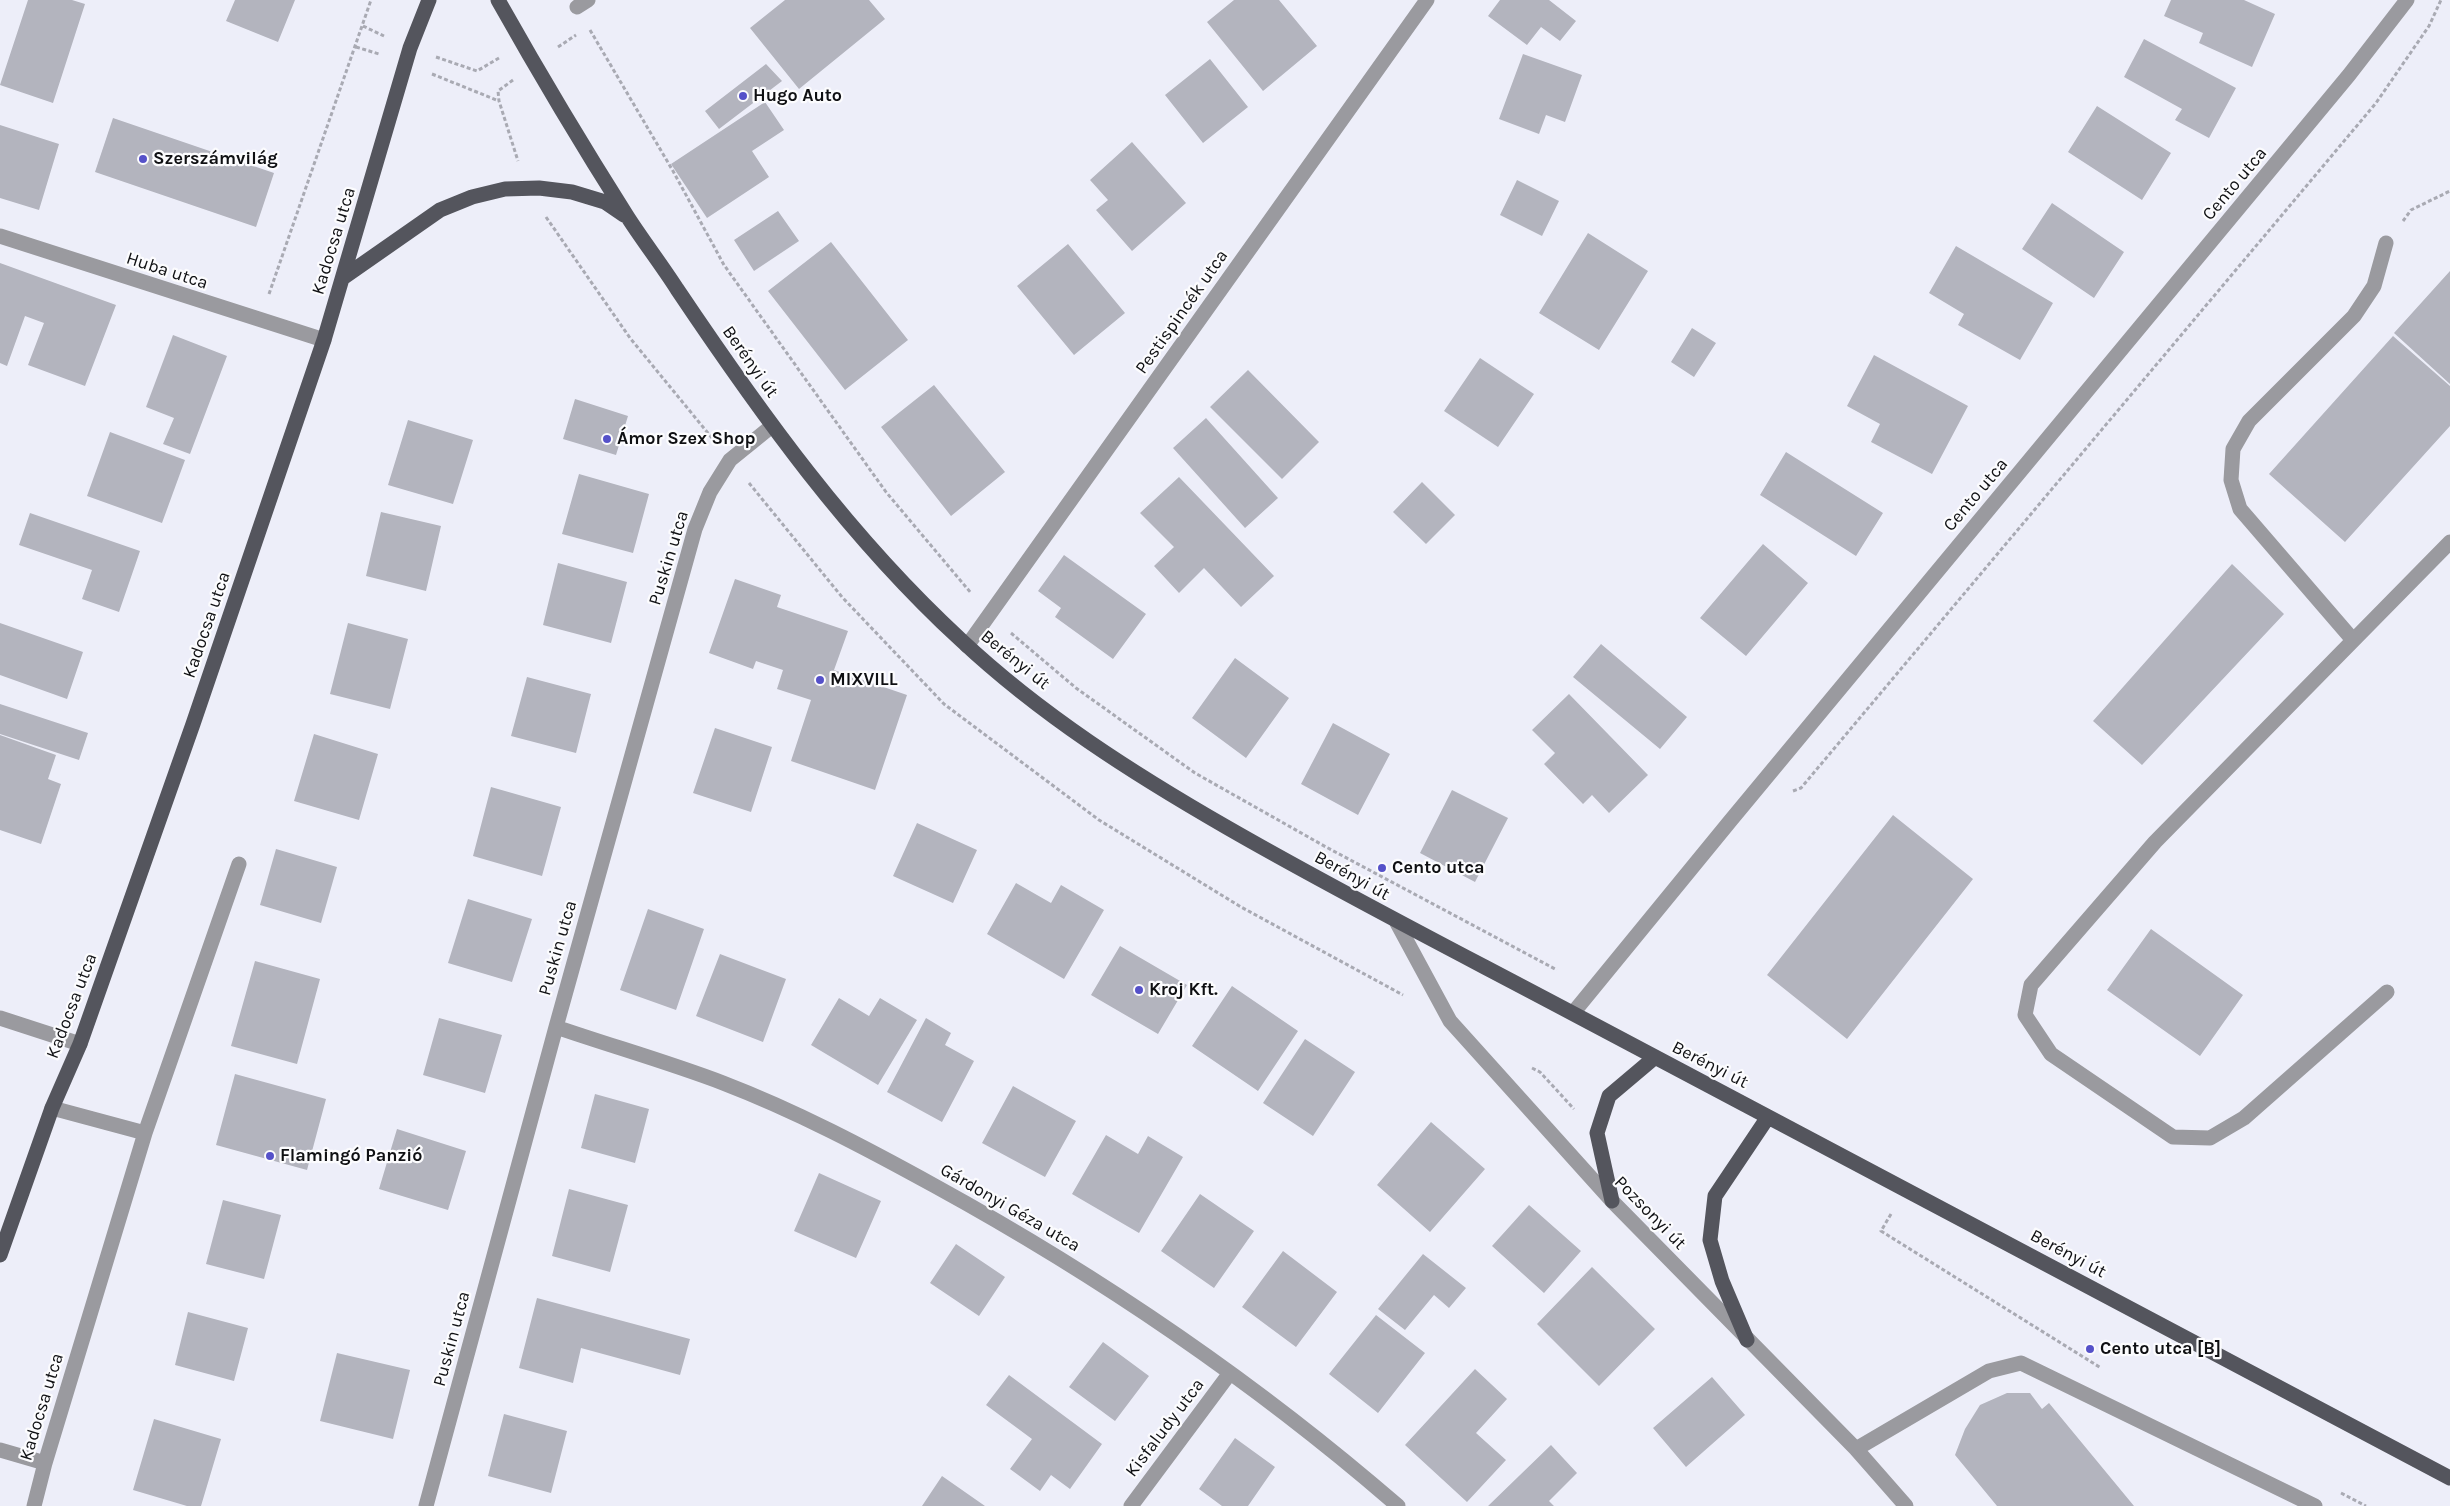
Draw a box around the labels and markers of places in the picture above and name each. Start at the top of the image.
place label: Hugo Auto [753,85,842,107]
marker: Hugo Auto [737,90,749,102]
place label: Szerszámvilág [153,148,278,170]
marker: Szerszámvilág [137,153,149,165]
place label: Ámor Szex Shop [617,428,755,450]
marker: Ámor Szex Shop [601,433,613,445]
place label: MIXVILL [830,669,898,691]
marker: MIXVILL [814,674,826,686]
place label: Cento utca [1392,857,1484,879]
marker: Cento utca [1376,862,1388,874]
place label: Kroj Kft. [1149,979,1218,1001]
marker: Kroj Kft. [1133,984,1145,996]
place label: Flamingó Panzió [280,1145,422,1167]
marker: Flamingó Panzió [264,1150,276,1162]
place label: Cento utca [B] [2100,1338,2221,1360]
marker: Cento utca [B] [2084,1343,2096,1355]

